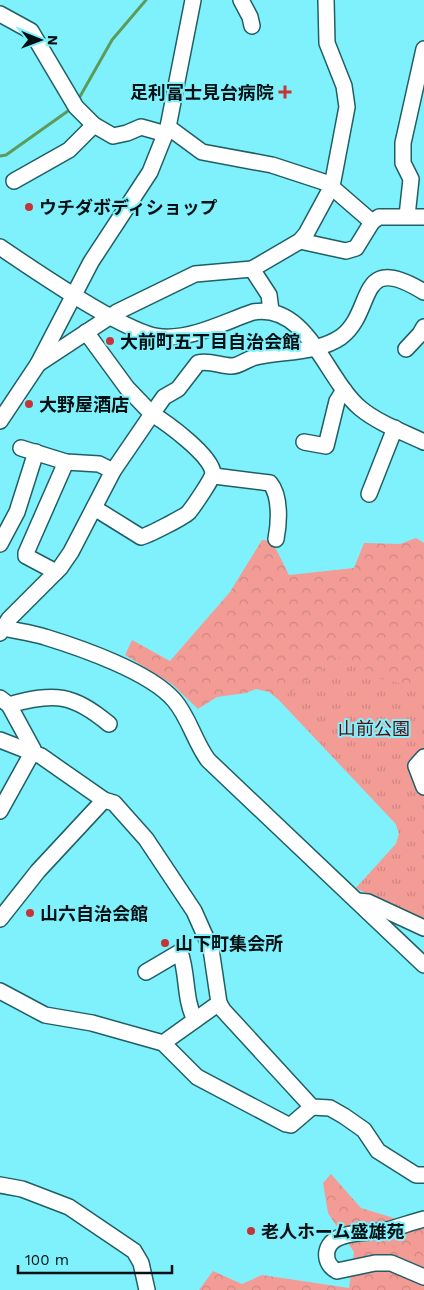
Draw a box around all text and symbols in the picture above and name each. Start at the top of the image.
north arrow [15,15,65,65]
text: N [45,35,61,46]
place label: 足利富士見台病院 [130,82,274,103]
marker: 足利富士見台病院 [278,85,292,99]
place label: ウチダボディショップ [39,197,218,218]
marker: ウチダボディショップ [23,201,35,213]
place label: 大前町五丁目自治会館 [120,331,300,352]
marker: 大前町五丁目自治会館 [104,335,116,347]
place label: 大野屋酒店 [39,394,129,415]
marker: 大野屋酒店 [23,398,35,410]
park label: 山前公園 [338,718,410,739]
place label: 山六自治会館 [40,903,148,924]
marker: 山六自治会館 [24,907,36,919]
place label: 山下町集会所 [175,933,283,954]
marker: 山下町集会所 [159,937,171,949]
place label: 老人ホーム盛雄苑 [261,1221,404,1242]
marker: 老人ホーム盛雄苑 [245,1225,257,1237]
scale bar [18,1242,171,1274]
text: 100 m [25,1251,69,1269]

